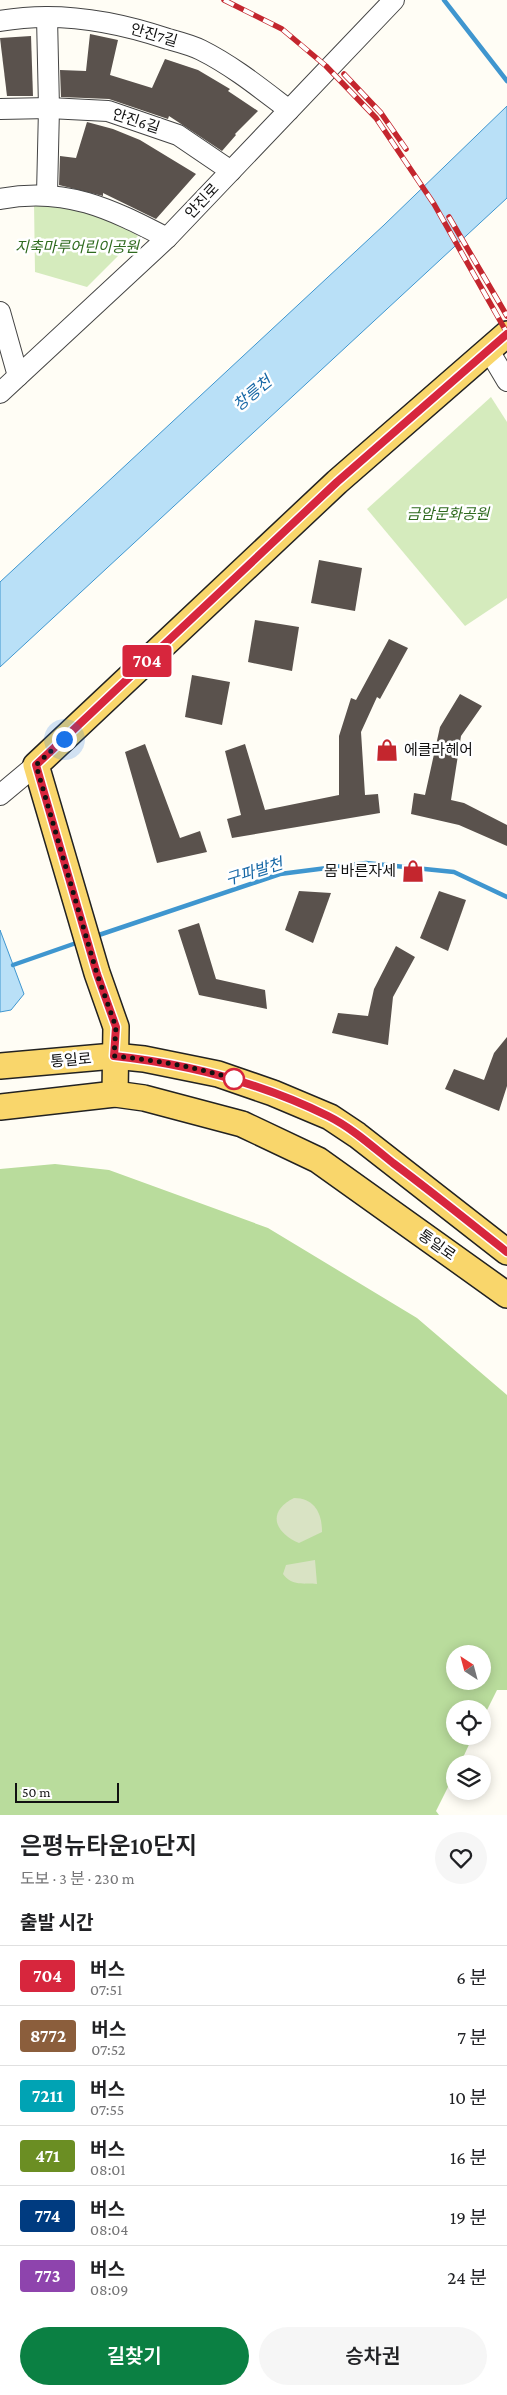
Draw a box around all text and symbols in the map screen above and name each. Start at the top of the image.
street label: 안진7길 [129,21,179,49]
street label: 안진6길 [110,106,162,136]
street label: 안진로 [182,180,222,222]
park label: 지축마루어린이공원 [15,239,140,255]
water label: 창릉천 [230,371,276,414]
park label: 금암문화공원 [407,506,491,522]
line badge: 704 [118,645,176,677]
text: 704 [132,651,162,671]
your location [52,727,77,752]
shop icon: 에클라헤어 [374,737,400,763]
place label: 에클라헤어 [404,742,473,758]
water label: 구파발천 [224,854,287,888]
shop icon: 몸 바른자세 [400,858,426,884]
place label: 몸 바른자세 [324,863,396,879]
street label: 통일로 [50,1050,92,1070]
unlabelled marker [223,1068,245,1090]
street label: 통일로 [415,1227,459,1263]
north arrow [446,1645,491,1690]
map controls [446,1645,491,1800]
button: locate [446,1700,491,1745]
button: layers [446,1755,491,1800]
scale bar [15,1780,119,1803]
text: 50 m [22,1784,50,1800]
text: 은평뉴타운10단지 [20,1832,197,1859]
button: heart [435,1832,487,1884]
text: 도보 · 3 분 · 230 m [20,1870,135,1887]
text: 출발 시간 [20,1912,94,1933]
text: 버스 [90,1959,125,1980]
text: 704 [33,1966,62,1986]
text: 6 분 [456,1967,487,1988]
text: 07:51 [90,1981,122,1998]
text: 버스 [91,2019,126,2040]
text: 8772 [30,2026,66,2046]
text: 7 분 [457,2027,487,2048]
text: 07:52 [91,2041,125,2058]
text: 버스 [90,2079,125,2100]
text: 7211 [32,2086,63,2106]
text: 10 분 [449,2087,487,2108]
text: 07:55 [90,2101,124,2118]
text: 버스 [90,2139,125,2160]
text: 471 [35,2146,60,2166]
text: 16 분 [450,2147,487,2168]
text: 08:01 [90,2161,126,2178]
text: 버스 [90,2199,125,2220]
text: 774 [34,2206,61,2226]
text: 19 분 [450,2207,487,2228]
text: 08:04 [90,2221,129,2238]
text: 버스 [90,2259,125,2280]
text: 773 [35,2266,60,2286]
text: 24 분 [447,2267,487,2288]
text: 08:09 [90,2281,128,2298]
button: 길찾기 [20,2327,249,2385]
button: 승차권 [259,2327,487,2385]

